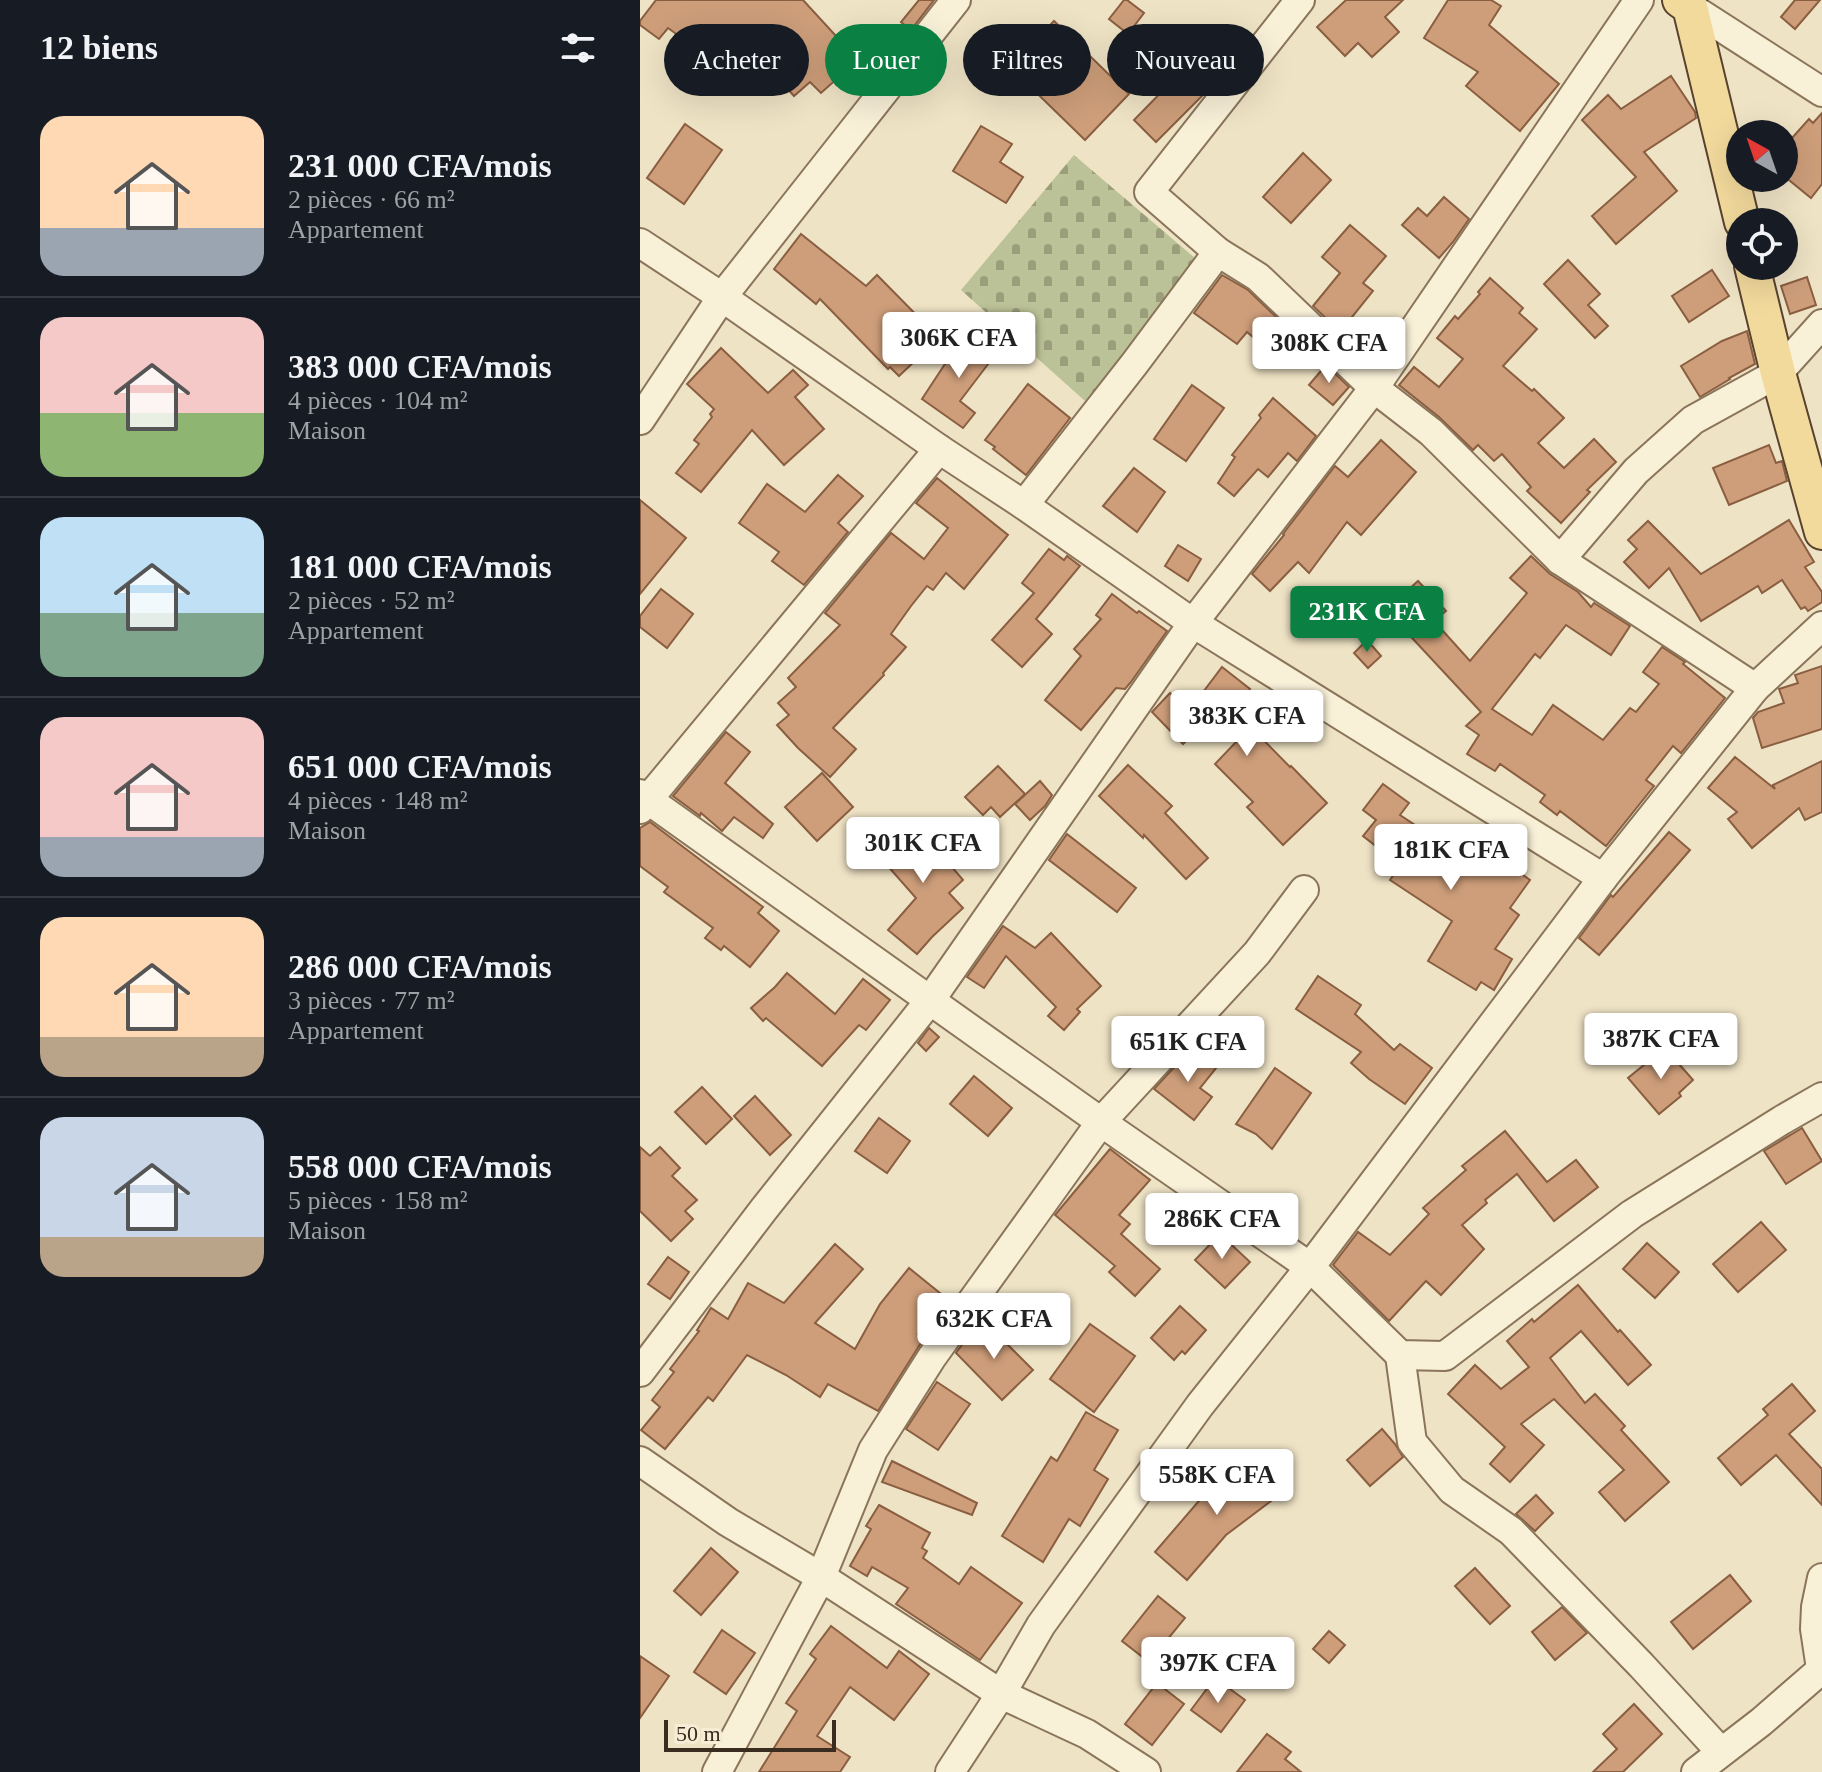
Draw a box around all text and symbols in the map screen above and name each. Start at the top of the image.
chip: Acheter [664,24,809,96]
chip: Louer [825,24,947,96]
chip: Filtres [963,24,1091,96]
chip: Nouveau [1107,24,1264,96]
icon: filters [556,26,600,70]
text: 12 biens [40,29,158,66]
north arrow [1726,120,1798,192]
map controls [1726,120,1798,280]
text: 231 000 CFA/mois [288,147,552,184]
icon: home [104,148,200,244]
text: 2 pièces · 66 m² [288,185,455,214]
button: locate [1726,208,1798,280]
text: Appartement [288,215,424,244]
pin: 306K CFA [876,312,1042,380]
pin: 308K CFA [1246,317,1412,385]
text: 306K CFA [900,323,1018,352]
text: 308K CFA [1270,328,1388,357]
text: 383 000 CFA/mois [288,348,552,385]
icon: home [104,349,200,445]
text: 4 pièces · 104 m² [288,386,468,415]
text: Maison [288,416,366,445]
text: 181 000 CFA/mois [288,548,552,585]
icon: home [104,549,200,645]
text: 2 pièces · 52 m² [288,586,455,615]
pin: 231K CFA [1284,586,1450,654]
text: 231K CFA [1308,597,1426,626]
text: Appartement [288,616,424,645]
pin: 383K CFA [1164,690,1330,758]
text: 383K CFA [1188,701,1306,730]
text: 651 000 CFA/mois [288,748,552,785]
icon: home [104,749,200,845]
text: 4 pièces · 148 m² [288,786,468,815]
text: Maison [288,816,366,845]
pin: 301K CFA [840,817,1006,885]
pin: 181K CFA [1368,824,1534,892]
text: 301K CFA [864,828,982,857]
text: 181K CFA [1392,835,1510,864]
text: 286 000 CFA/mois [288,948,552,985]
icon: home [104,949,200,1045]
text: 3 pièces · 77 m² [288,986,455,1015]
pin: 387K CFA [1578,1013,1744,1081]
text: Appartement [288,1016,424,1045]
pin: 651K CFA [1105,1016,1271,1084]
text: 387K CFA [1602,1024,1720,1053]
text: 651K CFA [1129,1027,1247,1056]
text: 558 000 CFA/mois [288,1148,552,1185]
icon: home [104,1149,200,1245]
text: 5 pièces · 158 m² [288,1186,468,1215]
pin: 286K CFA [1139,1193,1305,1261]
text: 286K CFA [1163,1204,1281,1233]
text: Maison [288,1216,366,1245]
pin: 632K CFA [911,1293,1077,1361]
text: 632K CFA [935,1304,1053,1333]
pin: 558K CFA [1134,1449,1300,1517]
text: 558K CFA [1158,1460,1276,1489]
pin: 397K CFA [1135,1637,1301,1705]
text: 397K CFA [1159,1648,1277,1677]
scale bar [664,1716,836,1752]
text: 50 m [676,1721,721,1746]

